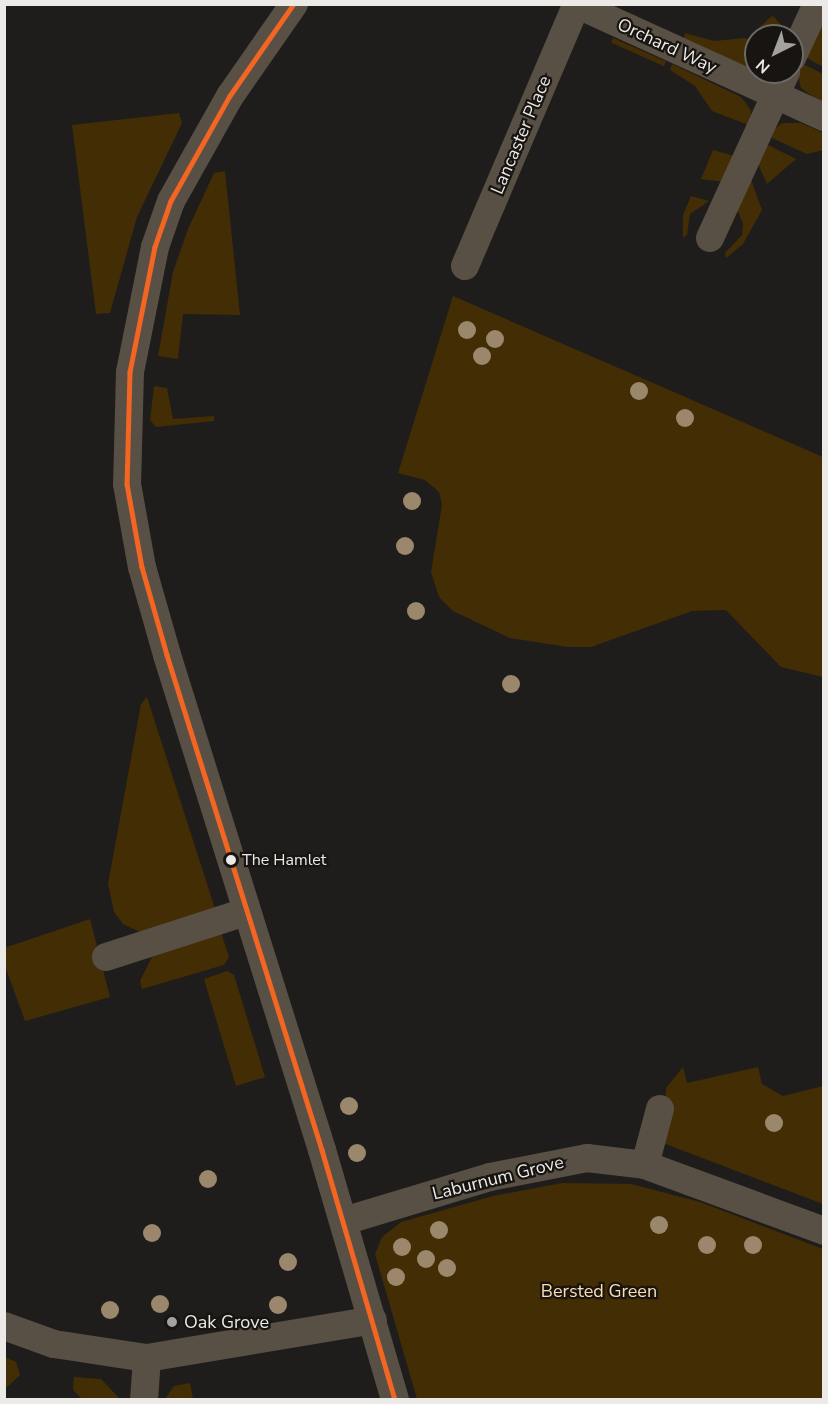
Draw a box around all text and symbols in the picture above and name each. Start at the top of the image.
street label: Orchard Way [614,14,720,78]
north arrow [744,24,804,84]
text: N [751,54,775,78]
street label: Lancaster Place [486,72,556,198]
place label: The Hamlet [242,850,326,870]
marker: The Hamlet [225,854,237,866]
street label: Laburnum Grove [430,1151,566,1205]
park label: Bersted Green [541,1280,657,1302]
place label: Oak Grove [184,1311,269,1333]
marker: Oak Grove [165,1315,179,1329]

